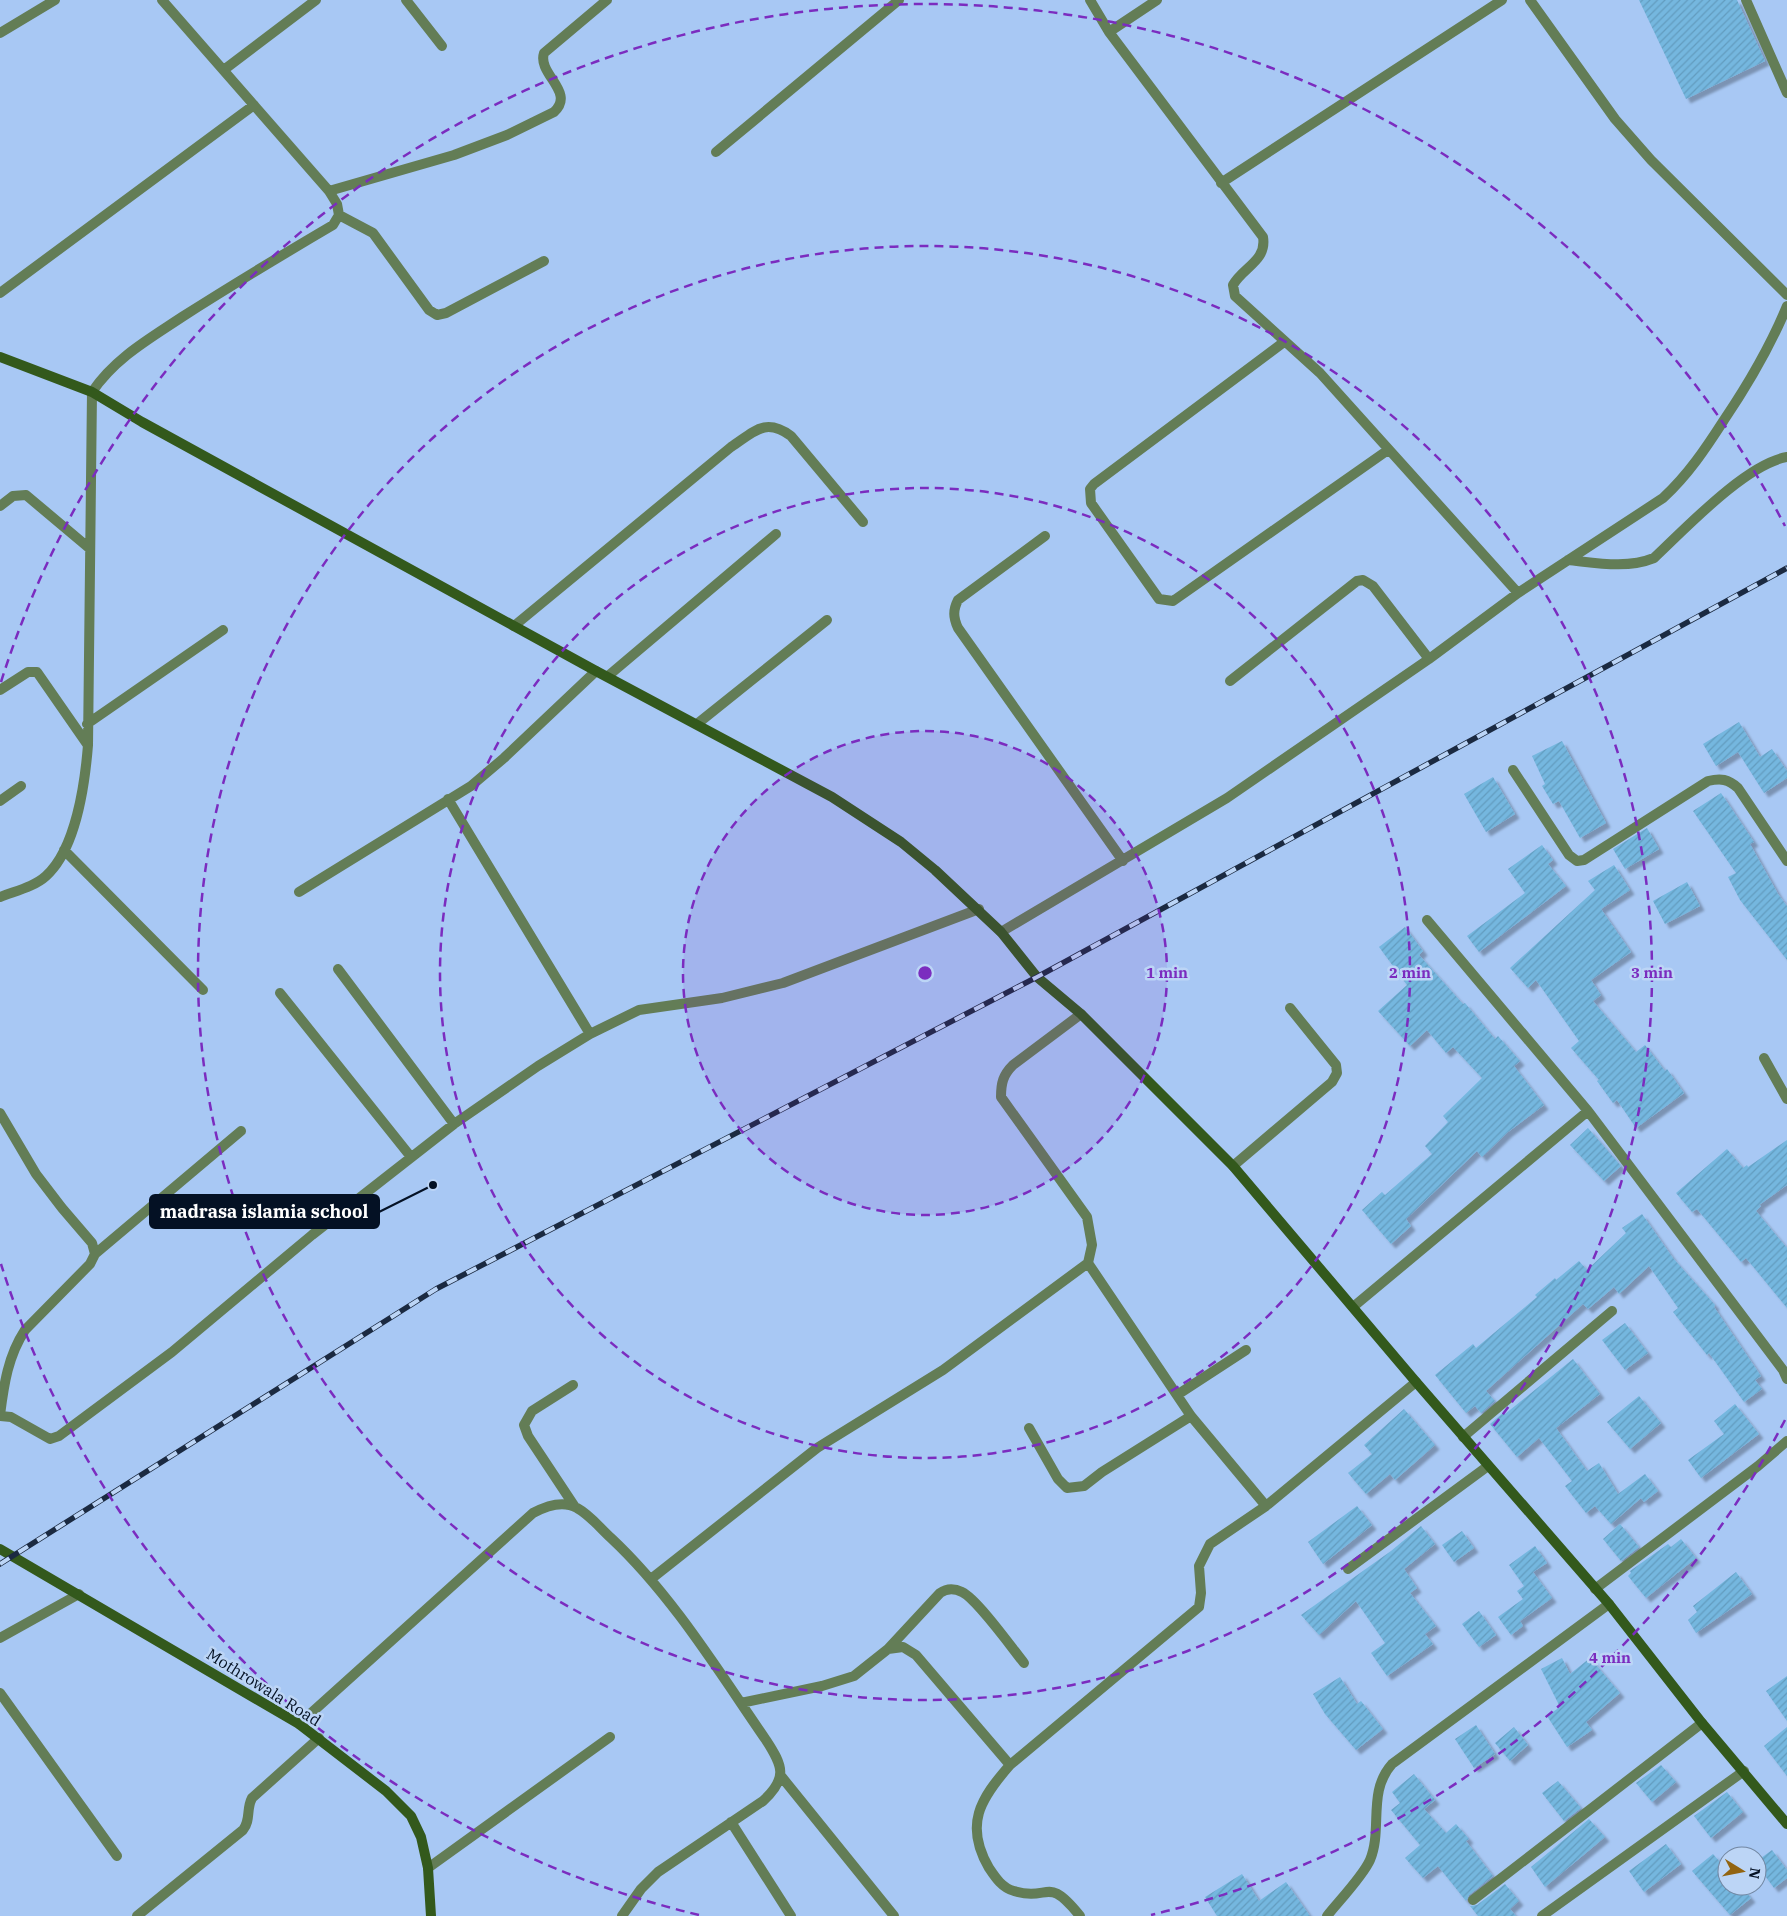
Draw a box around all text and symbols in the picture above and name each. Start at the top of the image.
text: 1 min [1146,963,1188,982]
text: 2 min [1389,963,1431,982]
text: 3 min [1631,963,1673,982]
centre of rings [916,964,934,982]
callout: madrasa islamia school [150,1195,379,1228]
text: madrasa islamia school [160,1200,368,1223]
street label: Mothrowala Road [203,1644,325,1730]
text: 4 min [1589,1648,1631,1667]
north arrow [1717,1846,1767,1896]
text: N [1745,1866,1765,1880]

